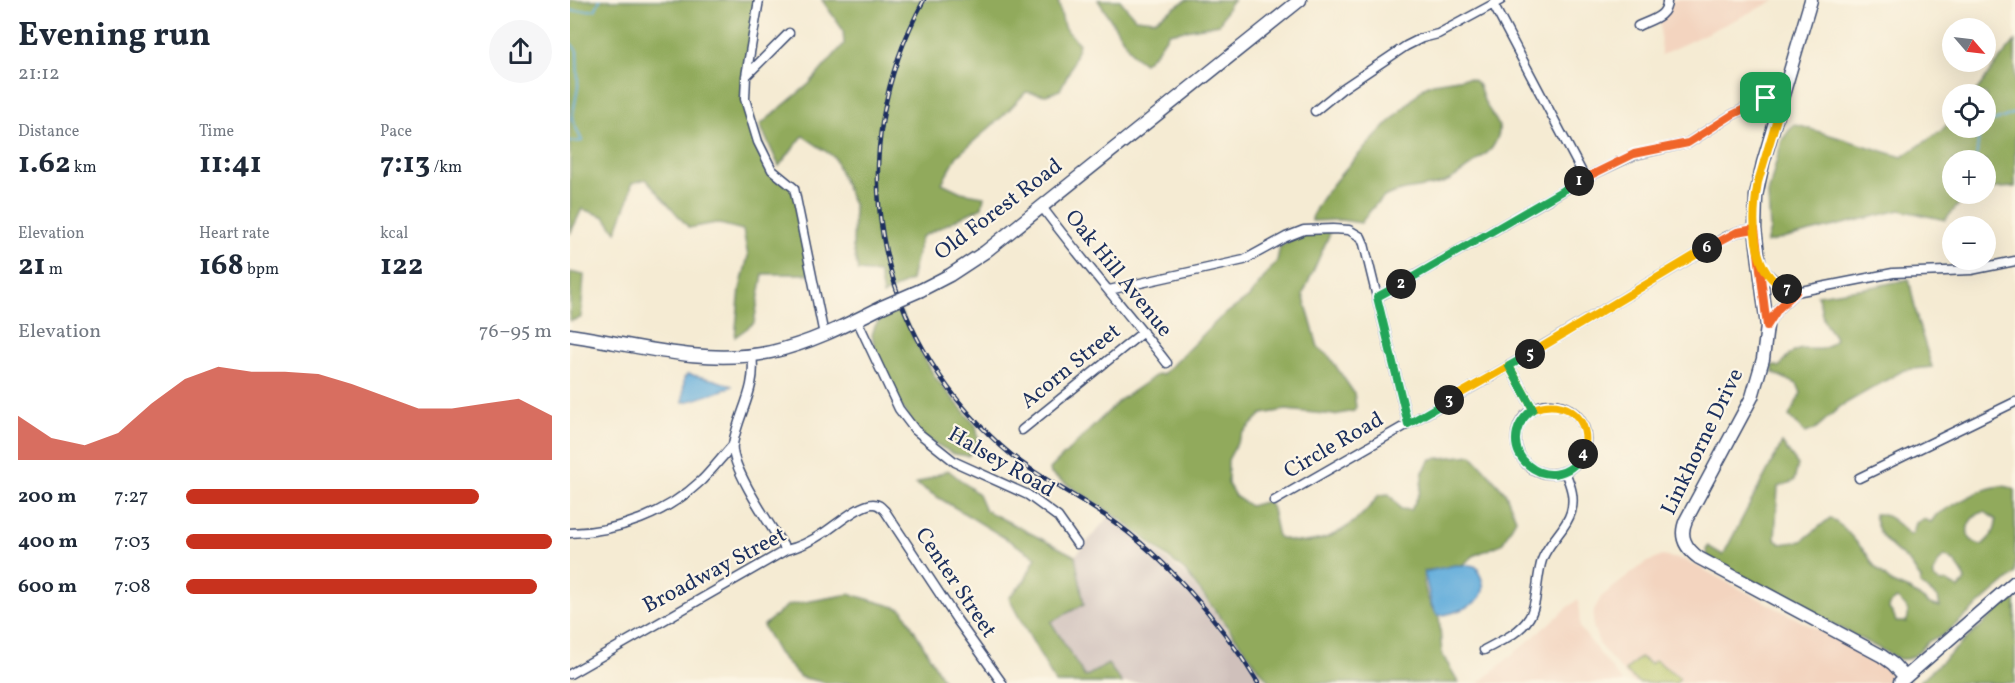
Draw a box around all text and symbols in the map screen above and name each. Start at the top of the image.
text: Evening run [18,14,211,60]
north arrow [1942,18,1996,72]
map controls [1942,18,1996,270]
button: share [489,20,552,83]
text: 21:12 [18,60,60,88]
pin [1740,72,1791,123]
icon: arrive [1749,81,1782,114]
button: locate [1942,84,1996,138]
text: Distance [18,121,79,143]
text: Time [199,121,234,143]
text: Pace [380,121,412,143]
text: 1.62 [18,143,71,185]
text: 11:41 [199,143,262,185]
text: 7:13 [380,143,430,185]
button: + [1942,150,1996,204]
street label: Old Forest Road [928,151,1070,269]
text: km [71,157,97,179]
text: /km [430,157,462,179]
pin: 1 [1564,166,1594,196]
text: 1 [1576,170,1582,192]
street label: Oak Hill Avenue [1057,204,1179,344]
button: − [1942,216,1996,270]
text: Elevation [18,223,85,245]
text: Heart rate [199,223,270,245]
text: kcal [380,223,408,245]
pin: 6 [1692,233,1722,263]
text: 6 [1703,237,1711,259]
text: 21 [18,245,46,287]
text: 168 [199,245,244,287]
text: 122 [380,245,423,287]
text: m [46,259,63,281]
text: bpm [244,259,279,281]
pin: 2 [1386,269,1416,299]
text: 2 [1397,273,1405,295]
pin: 7 [1772,274,1802,304]
text: 7 [1783,278,1791,300]
street label: Acorn Street [1014,317,1128,417]
text: Elevation [18,318,101,346]
text: 76–95 m [479,318,552,346]
pin: 5 [1515,339,1545,369]
text: 5 [1526,343,1534,365]
street label: Linkhorne Drive [1654,363,1752,521]
pin: 3 [1434,385,1464,415]
text: 3 [1445,389,1453,411]
street label: Circle Road [1278,405,1390,487]
street label: Halsey Road [942,420,1060,506]
pin: 4 [1568,439,1598,469]
text: 4 [1578,443,1588,465]
text: 200 m [18,483,76,511]
text: 7:27 [114,483,148,511]
street label: Broadway Street [638,520,793,622]
street label: Center Street [907,522,1004,645]
text: 400 m [18,528,78,556]
text: 7:03 [114,528,150,556]
text: 600 m [18,573,77,601]
text: 7:08 [114,573,151,601]

